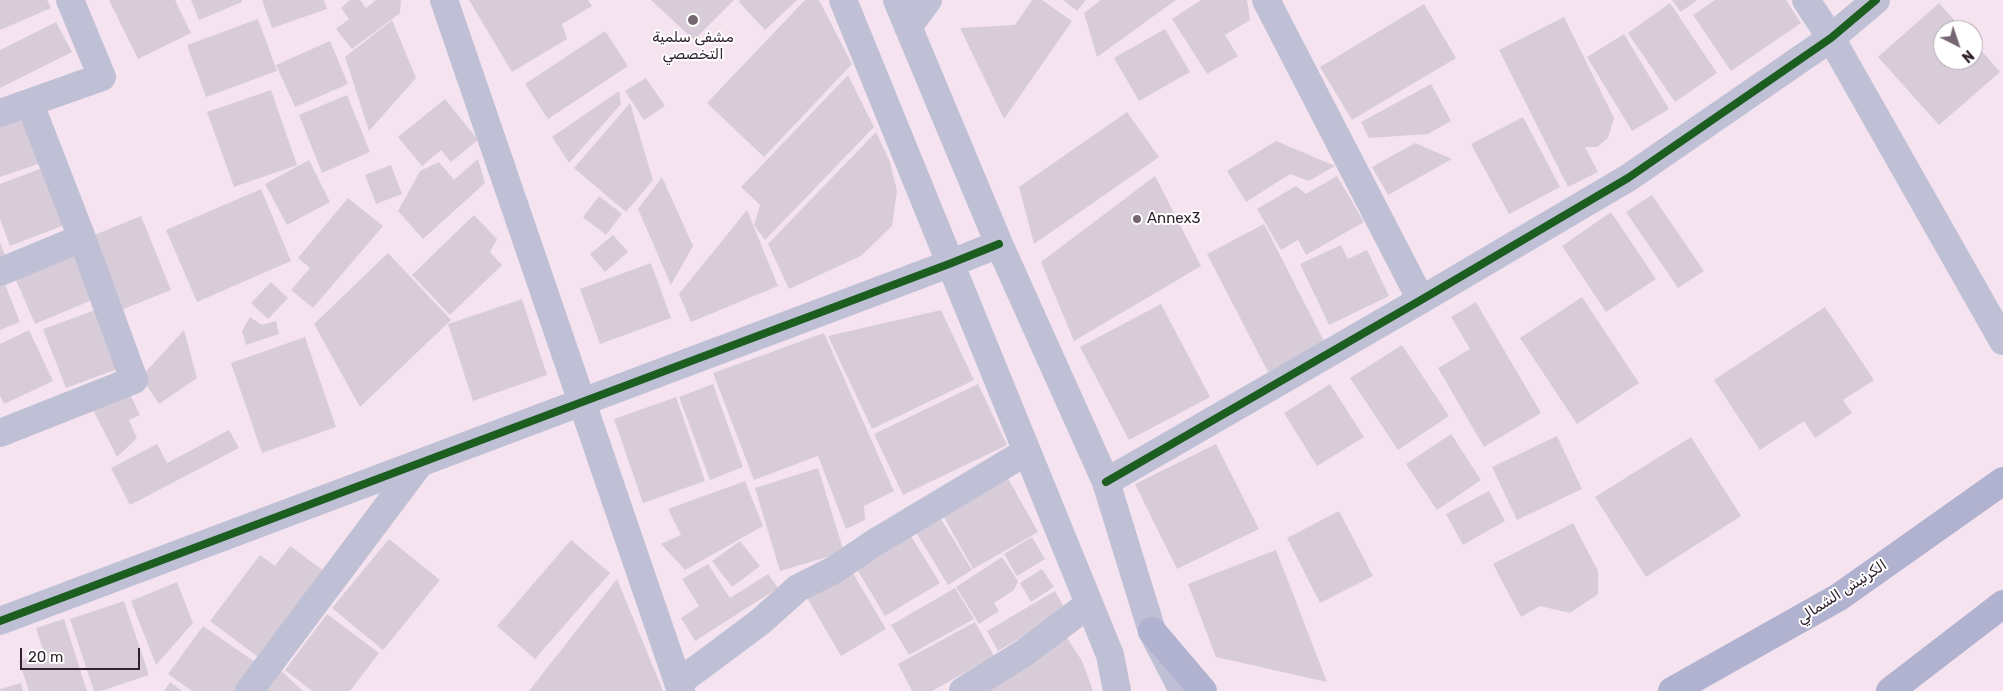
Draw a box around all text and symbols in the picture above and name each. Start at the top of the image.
marker: مشفى سلمية التخصصي [686,13,700,27]
north arrow [1933,20,1983,70]
place label: مشفى سلمية التخصصي [652,29,734,64]
text: N [1958,46,1977,66]
place label: Annex3 [1147,210,1201,228]
marker: Annex3 [1131,213,1143,225]
street label: الكرنيش الشمالي [1794,556,1890,628]
scale bar [22,638,142,670]
text: 20 m [28,648,63,666]

